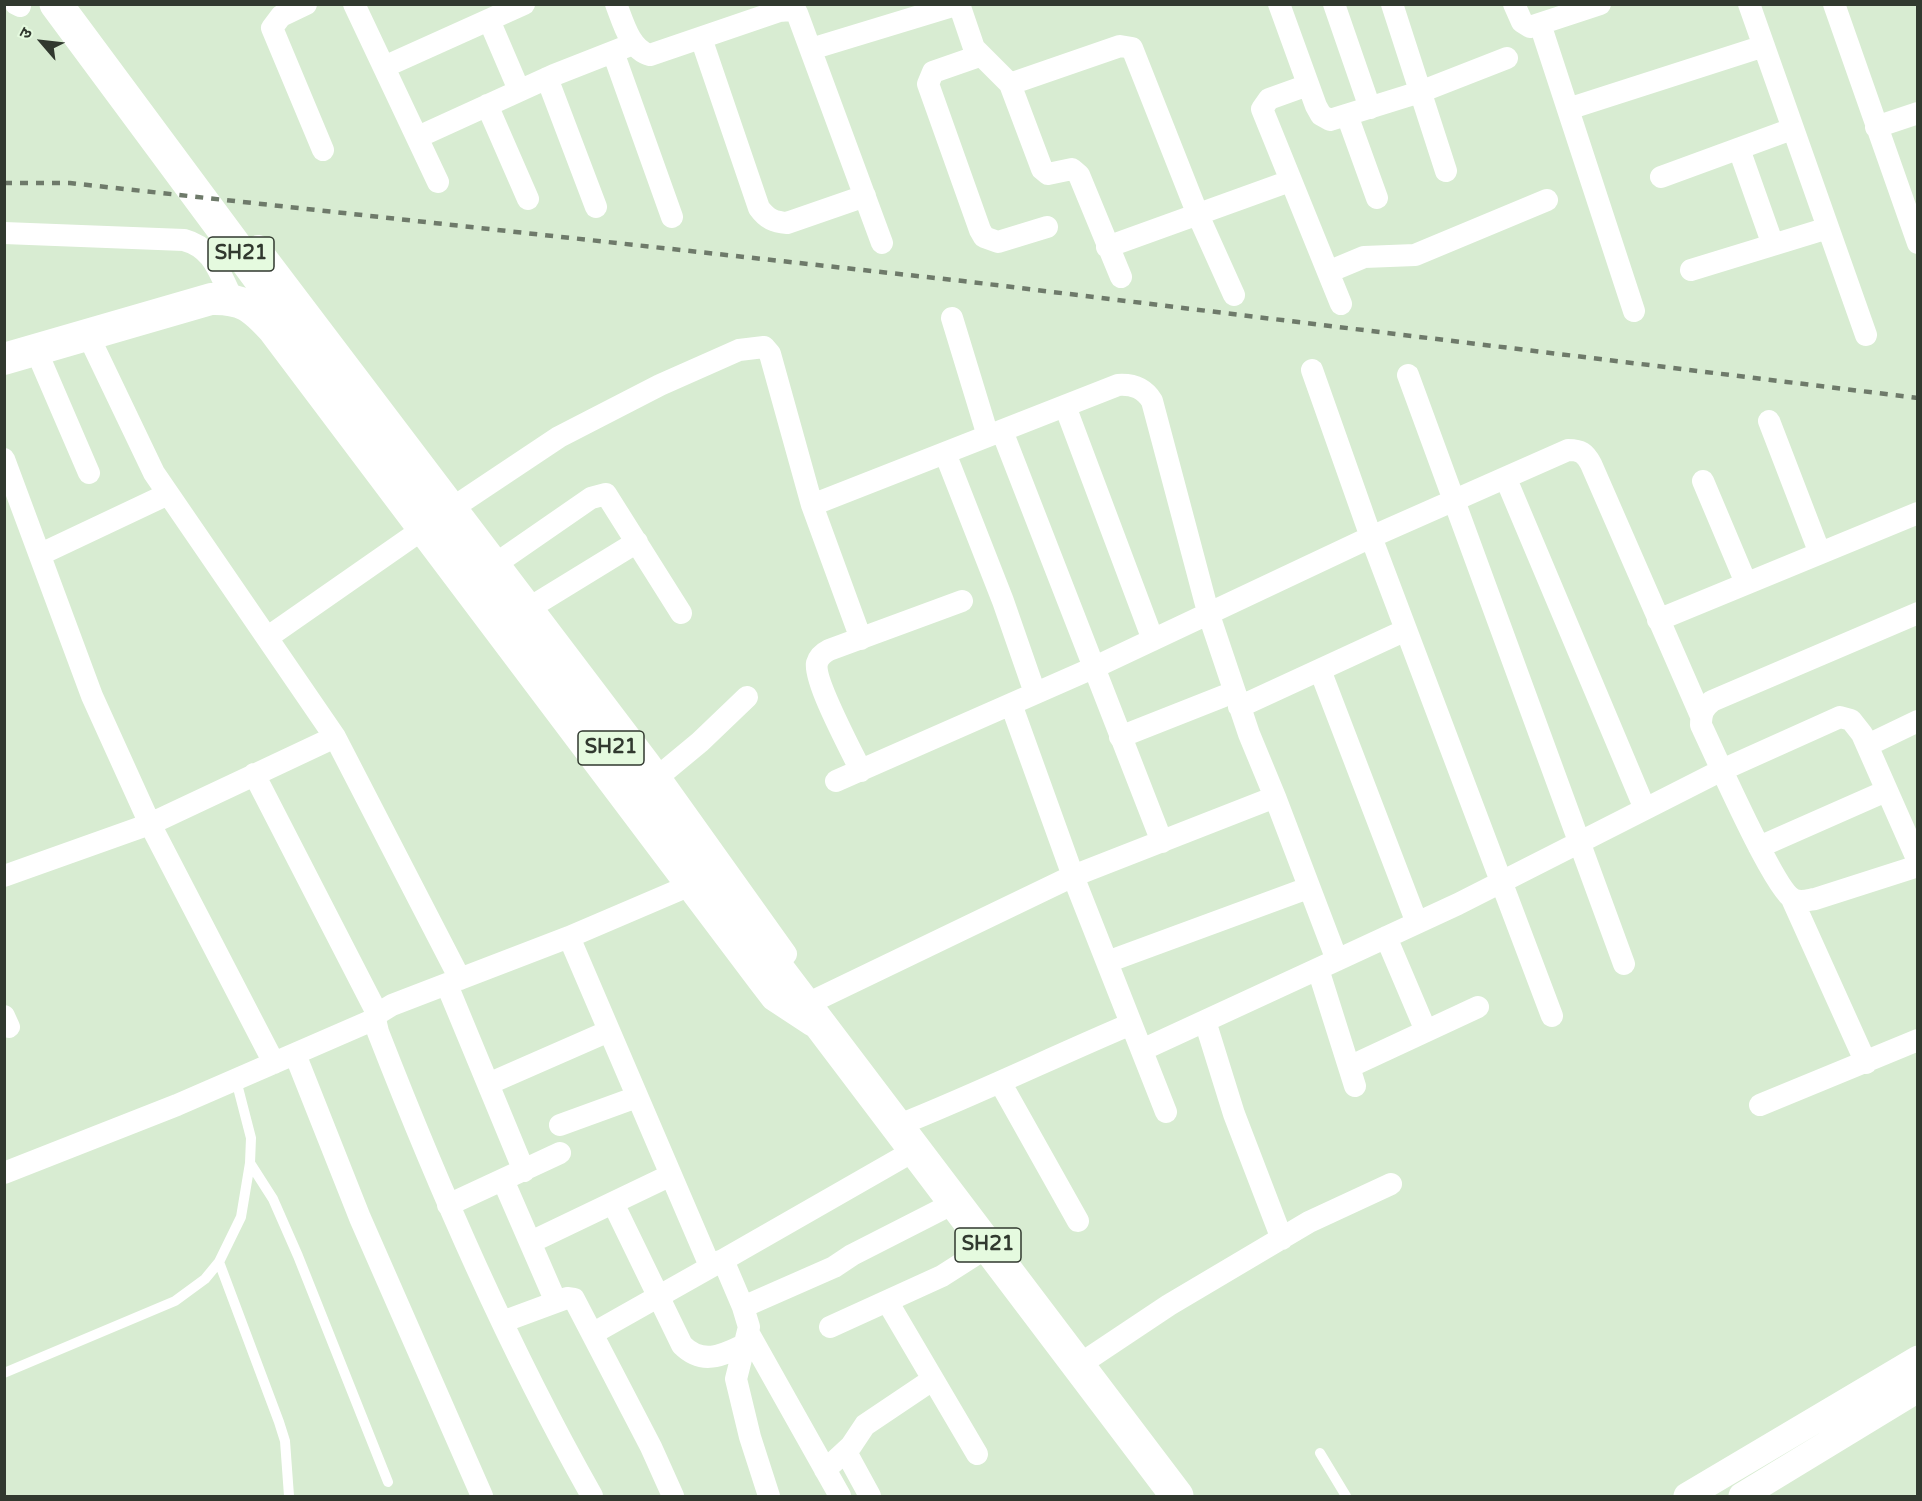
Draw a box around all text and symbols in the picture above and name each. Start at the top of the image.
north arrow [12,12,72,72]
text: उ [15,25,37,42]
road number: SH21 [208,237,274,271]
road number: SH21 [578,731,644,765]
road number: SH21 [955,1228,1021,1262]

